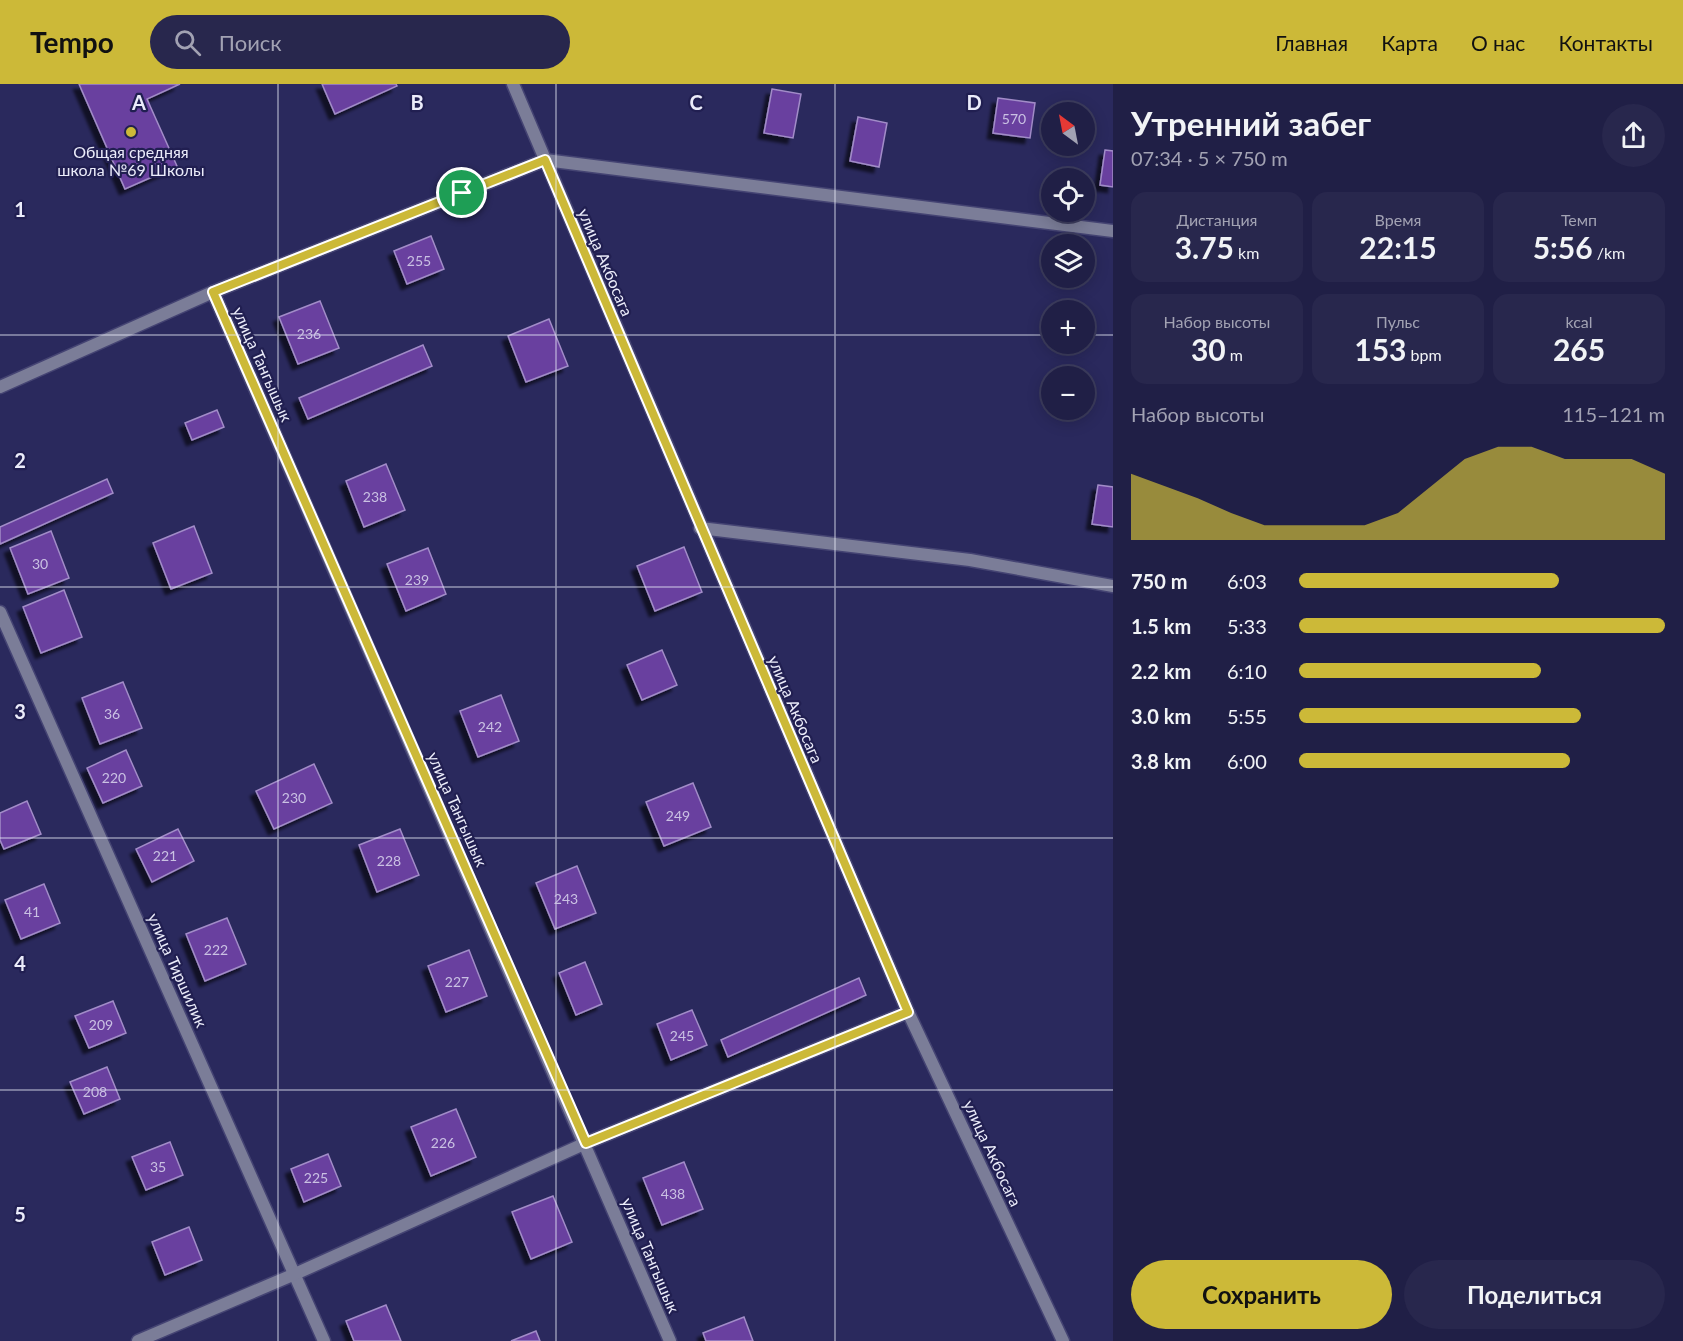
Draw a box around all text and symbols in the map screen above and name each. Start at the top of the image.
search box [150,15,570,69]
text: Tempo [30,25,114,59]
icon: search [171,26,204,59]
text: Поиск [219,29,282,56]
text: Главная [1275,30,1348,55]
text: Карта [1381,30,1438,55]
text: О нас [1471,30,1525,55]
text: Контакты [1558,30,1653,55]
text: A [131,90,146,114]
text: B [410,90,424,114]
text: C [689,90,703,114]
text: D [966,90,982,114]
north arrow [1041,102,1095,156]
map controls [1041,102,1095,420]
text: Утренний забег [1131,103,1371,143]
button: share [1602,104,1665,167]
house number: 570 [1002,110,1026,127]
marker: Общая средняя школа №69 Школы [124,125,138,139]
place label: Общая средняя школа №69 Школы [57,142,205,179]
text: 07:34 · 5 × 750 m [1131,146,1288,170]
pin [436,167,487,218]
button: locate [1041,168,1095,222]
icon: arrive [445,176,478,209]
text: 1 [14,197,26,221]
street label: улица Акбосага [575,205,637,319]
text: Дистанция [1176,210,1258,229]
text: Время [1375,210,1421,229]
text: Темп [1561,210,1597,229]
text: 3.75 [1175,229,1234,265]
text: 22:15 [1359,229,1437,265]
text: 5:56 [1533,229,1593,265]
button: layers [1041,234,1095,288]
text: km [1234,243,1259,262]
text: /km [1593,243,1625,262]
house number: 255 [407,252,431,269]
button: + [1041,300,1095,354]
street label: улица Тангышык [229,304,297,425]
text: Набор высоты [1164,312,1270,331]
text: Пульс [1376,312,1420,331]
text: kcal [1565,312,1593,331]
house number: 236 [297,325,321,342]
text: 30 [1191,331,1226,367]
text: 153 [1354,331,1407,367]
text: 265 [1553,331,1605,367]
text: m [1226,345,1243,364]
text: bpm [1407,345,1442,364]
button: − [1041,366,1095,420]
text: Набор высоты [1131,402,1264,426]
text: 115–121 m [1562,402,1665,426]
text: 2 [14,448,26,472]
house number: 238 [363,488,387,505]
house number: 30 [32,555,48,572]
text: 750 m [1131,569,1187,593]
text: 6:03 [1227,569,1267,593]
house number: 239 [405,571,429,588]
text: 1.5 km [1131,614,1191,638]
text: 5:33 [1227,614,1267,638]
street label: улица Акбосага [765,652,827,766]
text: 2.2 km [1131,659,1191,683]
text: 6:10 [1227,659,1267,683]
text: 3 [14,699,26,723]
text: 3.0 km [1131,704,1191,728]
text: 5:55 [1227,704,1267,728]
house number: 36 [104,705,120,722]
house number: 242 [478,718,502,735]
street label: улица Тангышык [424,749,492,870]
text: 3.8 km [1131,749,1191,773]
text: 6:00 [1227,749,1267,773]
house number: 220 [102,769,126,786]
house number: 230 [282,789,306,806]
house number: 249 [666,807,690,824]
house number: 221 [153,847,177,864]
house number: 228 [377,852,401,869]
house number: 243 [554,890,578,907]
house number: 41 [24,903,40,920]
street label: улица Тиршилик [144,910,212,1031]
house number: 222 [204,941,228,958]
text: 4 [14,951,26,975]
house number: 227 [445,973,469,990]
house number: 209 [89,1016,113,1033]
house number: 245 [670,1027,694,1044]
house number: 208 [83,1083,107,1100]
street label: улица Акбосага [960,1097,1026,1209]
house number: 226 [431,1134,455,1151]
house number: 35 [150,1158,166,1175]
house number: 225 [304,1169,328,1186]
house number: 438 [661,1185,685,1202]
street label: улица Тангышык [618,1194,684,1316]
text: 5 [14,1202,26,1226]
button: Сохранить [1131,1260,1392,1329]
button: Поделиться [1404,1260,1665,1329]

